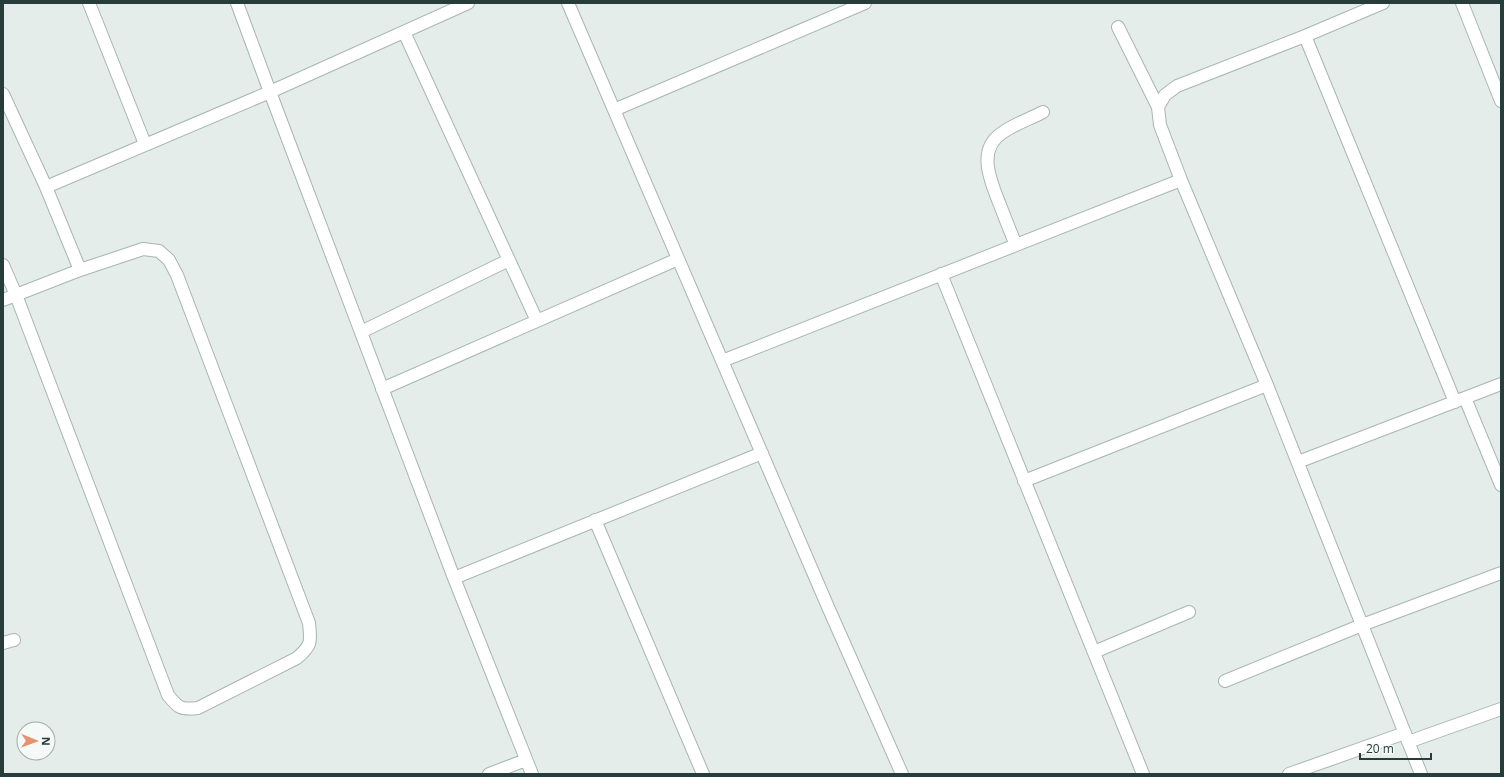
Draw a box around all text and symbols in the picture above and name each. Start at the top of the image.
north arrow [16,721,56,761]
scale bar [1360,735,1431,761]
text: N [39,737,54,746]
text: 20 m [1366,740,1394,757]

